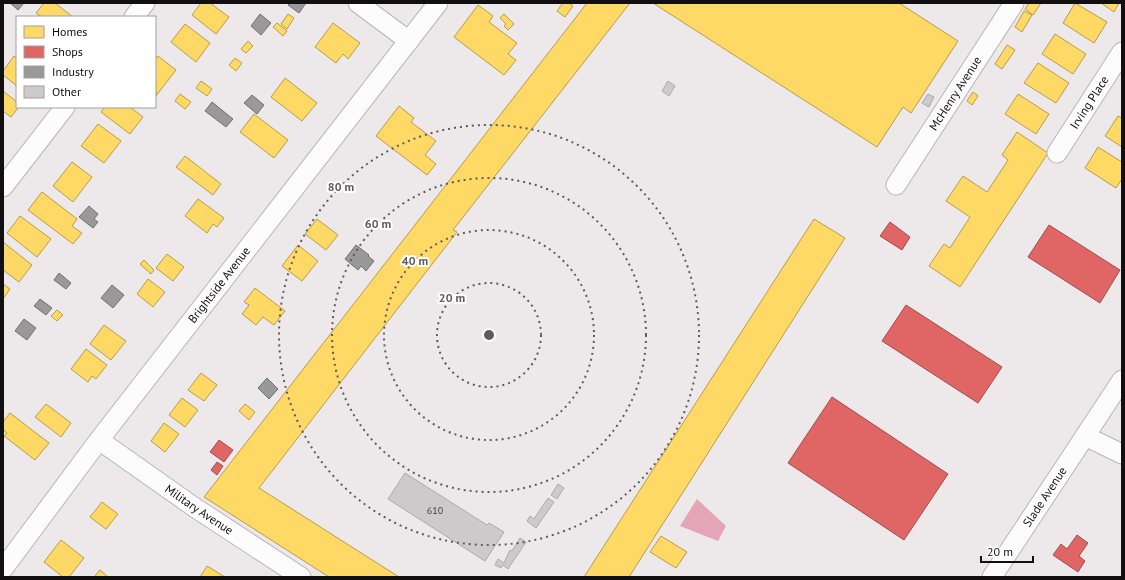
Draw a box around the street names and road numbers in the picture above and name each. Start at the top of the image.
street label: McHenry Avenue [925,53,984,133]
street label: Irving Place [1066,73,1112,132]
street label: Brightside Avenue [185,243,253,326]
street label: Slade Avenue [1019,464,1070,529]
street label: Military Avenue [162,481,236,538]

